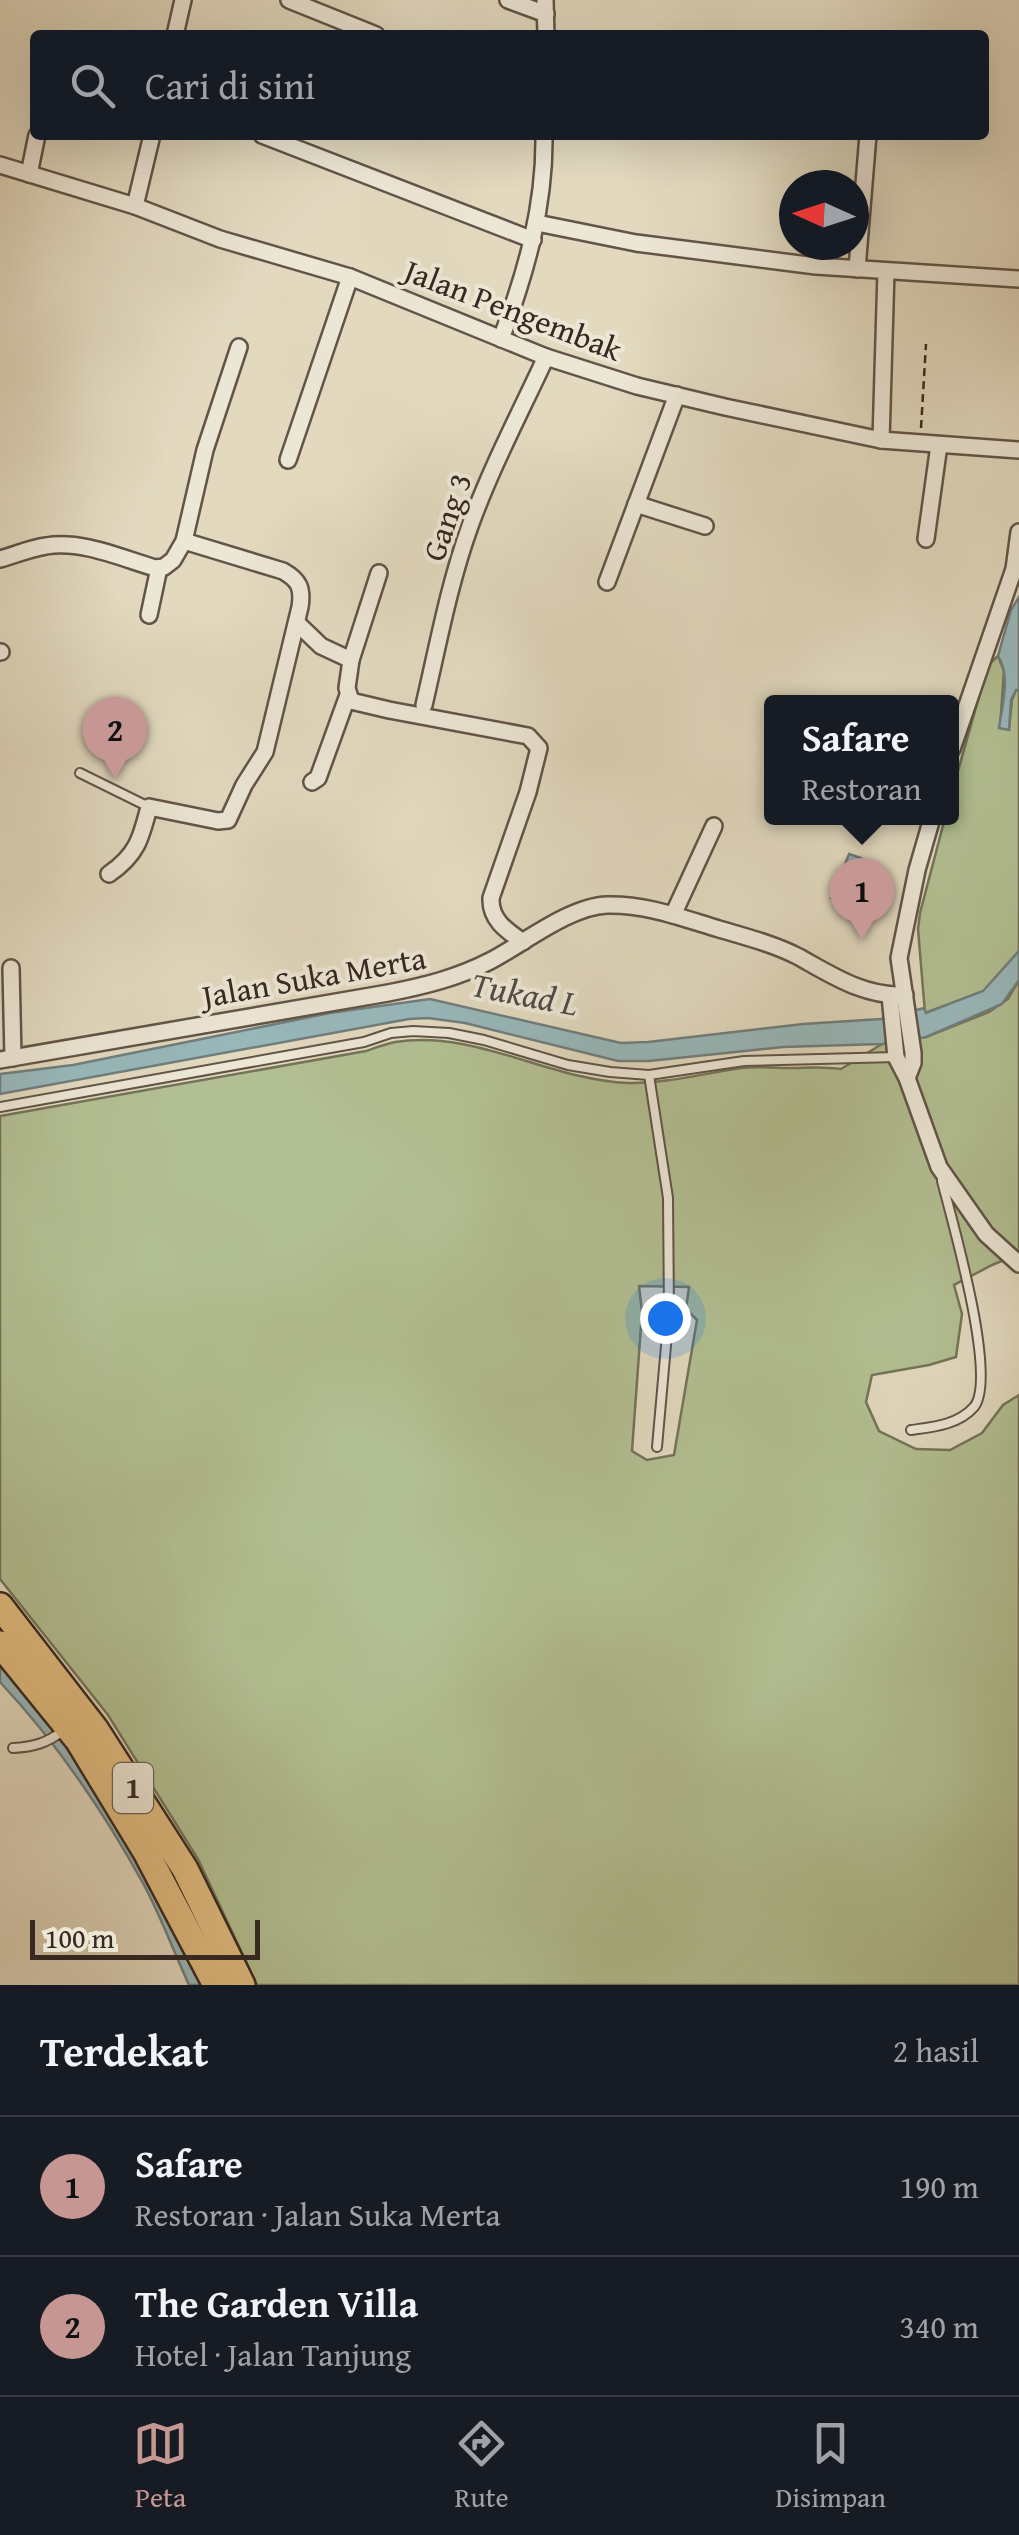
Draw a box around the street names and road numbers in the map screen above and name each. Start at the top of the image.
street label: Jalan Pengembak [394,245,629,373]
street label: Gang 3 [410,466,483,567]
street label: Jalan Suka Merta [194,934,430,1020]
road number: 1 [113,1763,153,1813]

